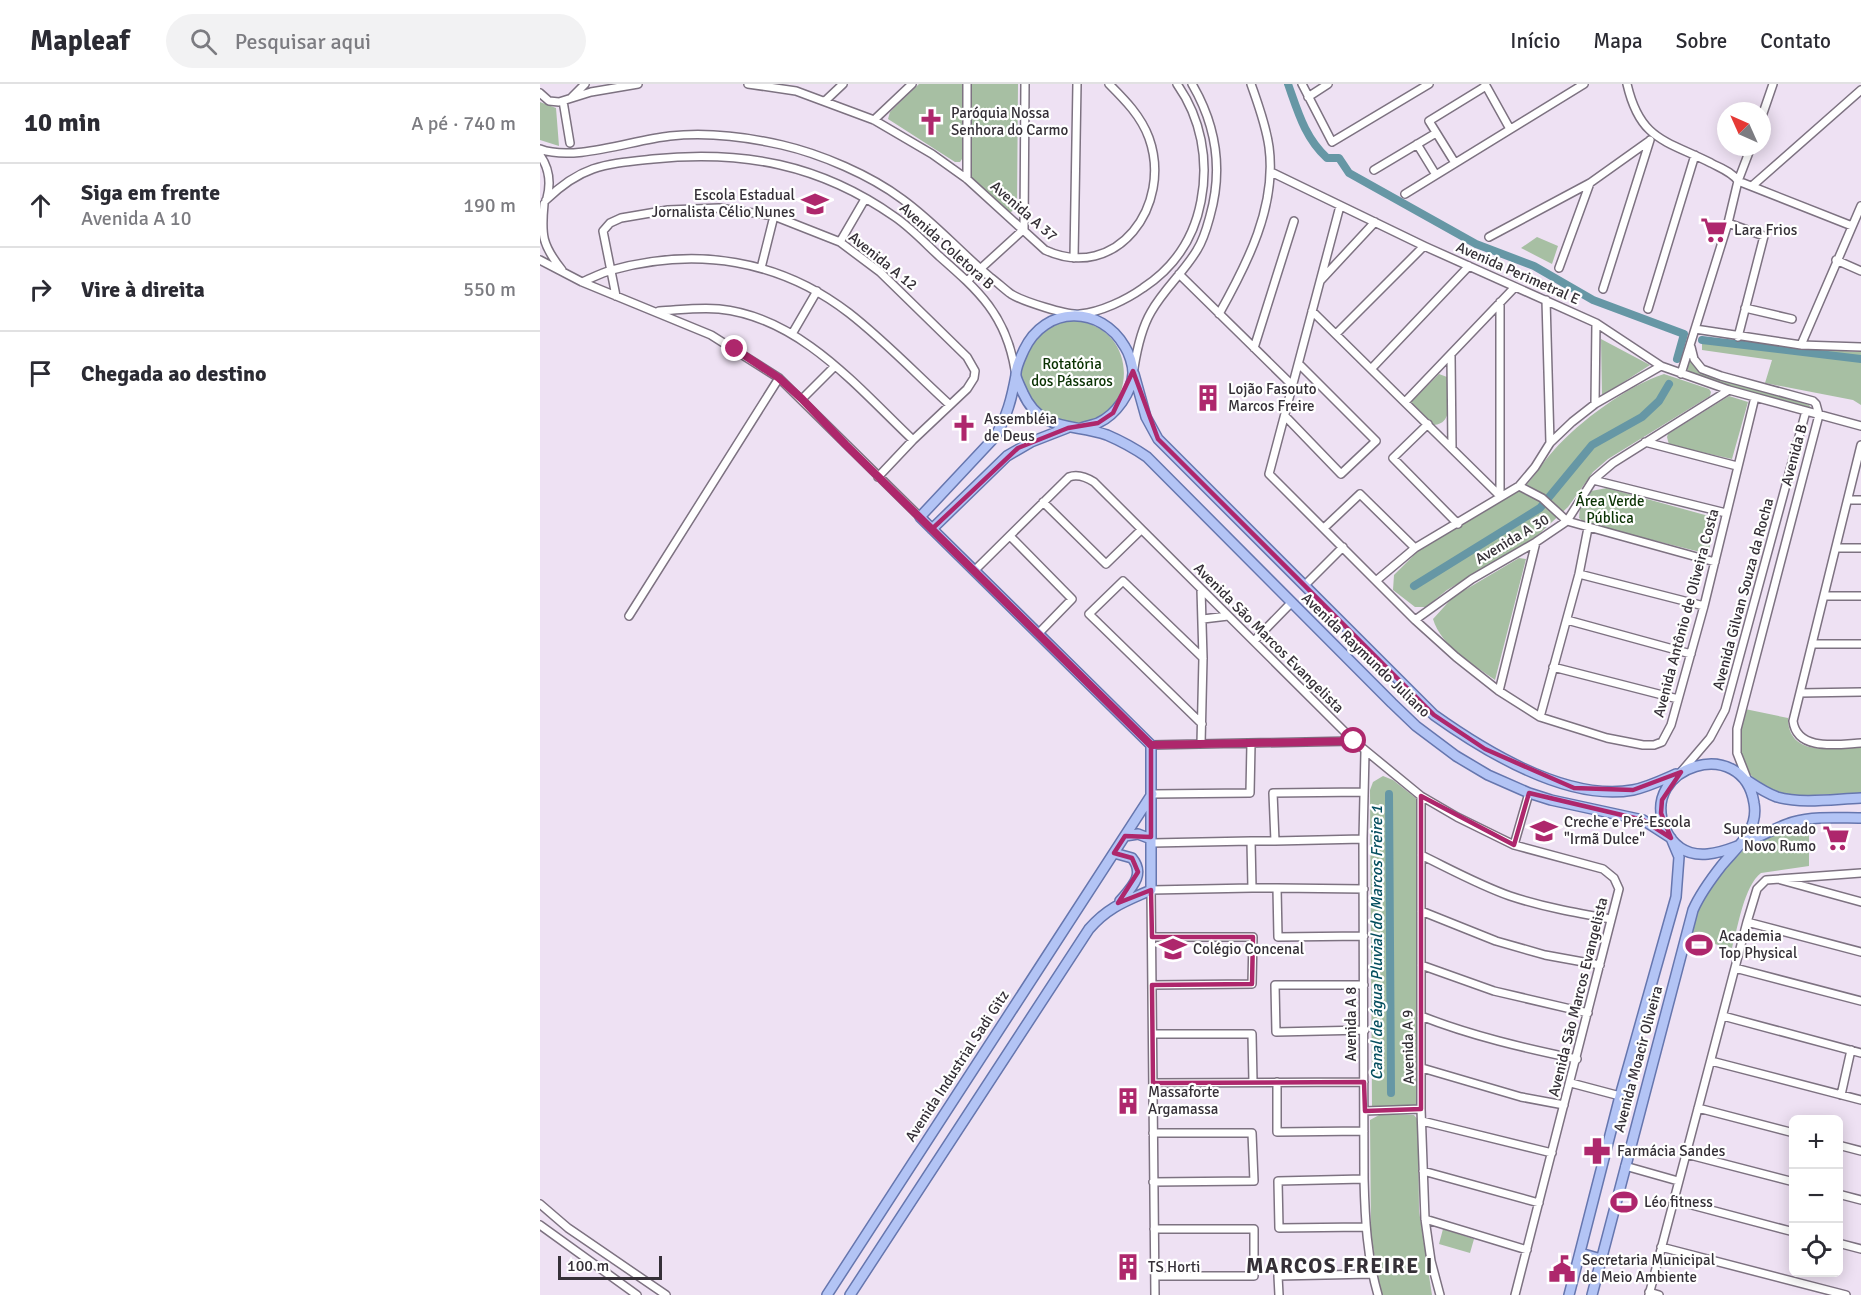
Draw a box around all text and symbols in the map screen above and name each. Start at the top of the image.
search box [166,14,586,68]
text: Mapleaf [30,24,130,58]
icon: search [187,25,220,58]
text: Pesquisar aqui [235,28,371,55]
text: Início [1510,28,1560,54]
text: Mapa [1593,28,1643,54]
text: Sobre [1676,28,1727,54]
text: Contato [1760,28,1831,54]
north arrow [1717,102,1771,156]
place label: Paróquia Nossa Senhora do Carmo [951,104,1068,139]
text: 10 min [24,107,101,139]
church icon: Paróquia Nossa Senhora do Carmo [916,107,946,137]
text: A pé · 740 m [411,111,516,136]
street label: Avenida A 37 [987,177,1061,245]
text: Siga em frente [81,179,220,206]
place label: Escola Estadual Jornalista Célio Nunes [651,186,795,221]
icon: ahead [24,189,57,222]
school or university icon: Escola Estadual Jornalista Célio Nunes [800,189,830,219]
text: 190 m [463,193,516,218]
street label: Avenida Coletora B [896,199,998,293]
text: Avenida A 10 [81,206,191,231]
supermarket icon: Lara Frios [1699,215,1729,245]
place label: Lara Frios [1734,221,1798,239]
street label: Avenida A 12 [845,228,921,294]
street label: Avenida Perimetral E [1453,238,1583,308]
icon: right [24,273,57,306]
text: Vire à direita [81,276,205,303]
text: 550 m [463,277,516,302]
route end [721,335,747,361]
park label: Rotatória dos Pássaros [1031,355,1113,390]
icon: arrive [24,357,57,390]
text: Chegada ao destino [81,360,267,387]
place label: Lojão Fasouto Marcos Freire [1228,380,1317,415]
building icon: Lojão Fasouto Marcos Freire [1193,383,1223,413]
place label: Assembléia de Deus [984,410,1057,445]
church icon: Assembléia de Deus [949,413,979,443]
street label: Avenida B [1777,422,1811,488]
park label: Área Verde Pública [1575,491,1645,527]
street label: Avenida Gilvan Souza da Rocha [1709,496,1777,692]
street label: Avenida Antônio de Oliveira Costa [1649,507,1723,719]
street label: Avenida A 30 [1472,510,1552,568]
street label: Avenida São Marcos Evangelista [1190,559,1348,717]
street label: Avenida Raymundo Juliano [1298,589,1434,721]
route start [1340,727,1366,753]
water label: Canal de água Pluvial do Marcos Freire 1 [1367,805,1387,1080]
place label: Creche e Pré-Escola "Irmã Dulce" [1564,813,1691,848]
school or university icon: Creche e Pré-Escola "Irmã Dulce" [1529,816,1559,846]
place label: Supermercado Novo Rumo [1723,820,1816,855]
supermarket icon: Supermercado Novo Rumo [1821,823,1851,853]
street label: Avenida São Marcos Evangelista [1544,895,1612,1099]
place label: Academia Top Physical [1719,927,1797,962]
sports icon: Academia Top Physical [1684,930,1714,960]
school or university icon: Colégio Concenal [1158,934,1188,964]
place label: Colégio Concenal [1193,940,1304,958]
street label: Avenida Moacir Oliveira [1610,984,1666,1134]
street label: Avenida Industrial Sadi Gitz [901,987,1013,1145]
street label: Avenida A 8 [1342,987,1360,1061]
street label: Avenida A 9 [1398,1009,1418,1085]
place label: Massaforte Argamassa [1148,1083,1220,1118]
building icon: Massaforte Argamassa [1113,1086,1143,1116]
map controls [1789,1115,1843,1277]
button: + [1789,1115,1843,1169]
pharmacy icon: Farmácia Sandes [1582,1136,1612,1166]
place label: Farmácia Sandes [1617,1142,1726,1160]
button: − [1789,1169,1843,1223]
sports icon: Léo fitness [1609,1187,1639,1217]
place label: Léo fitness [1644,1193,1713,1211]
button: locate [1789,1223,1843,1277]
place label: Secretaria Municipal de Meio Ambiente [1582,1251,1715,1286]
building icon: TS Horti [1113,1252,1143,1282]
scale bar [558,1253,662,1280]
district label: MARCOS FREIRE I [1246,1253,1434,1279]
public building icon: Secretaria Municipal de Meio Ambiente [1547,1254,1577,1284]
text: 100 m [567,1256,609,1276]
place label: TS Horti [1148,1258,1200,1276]

